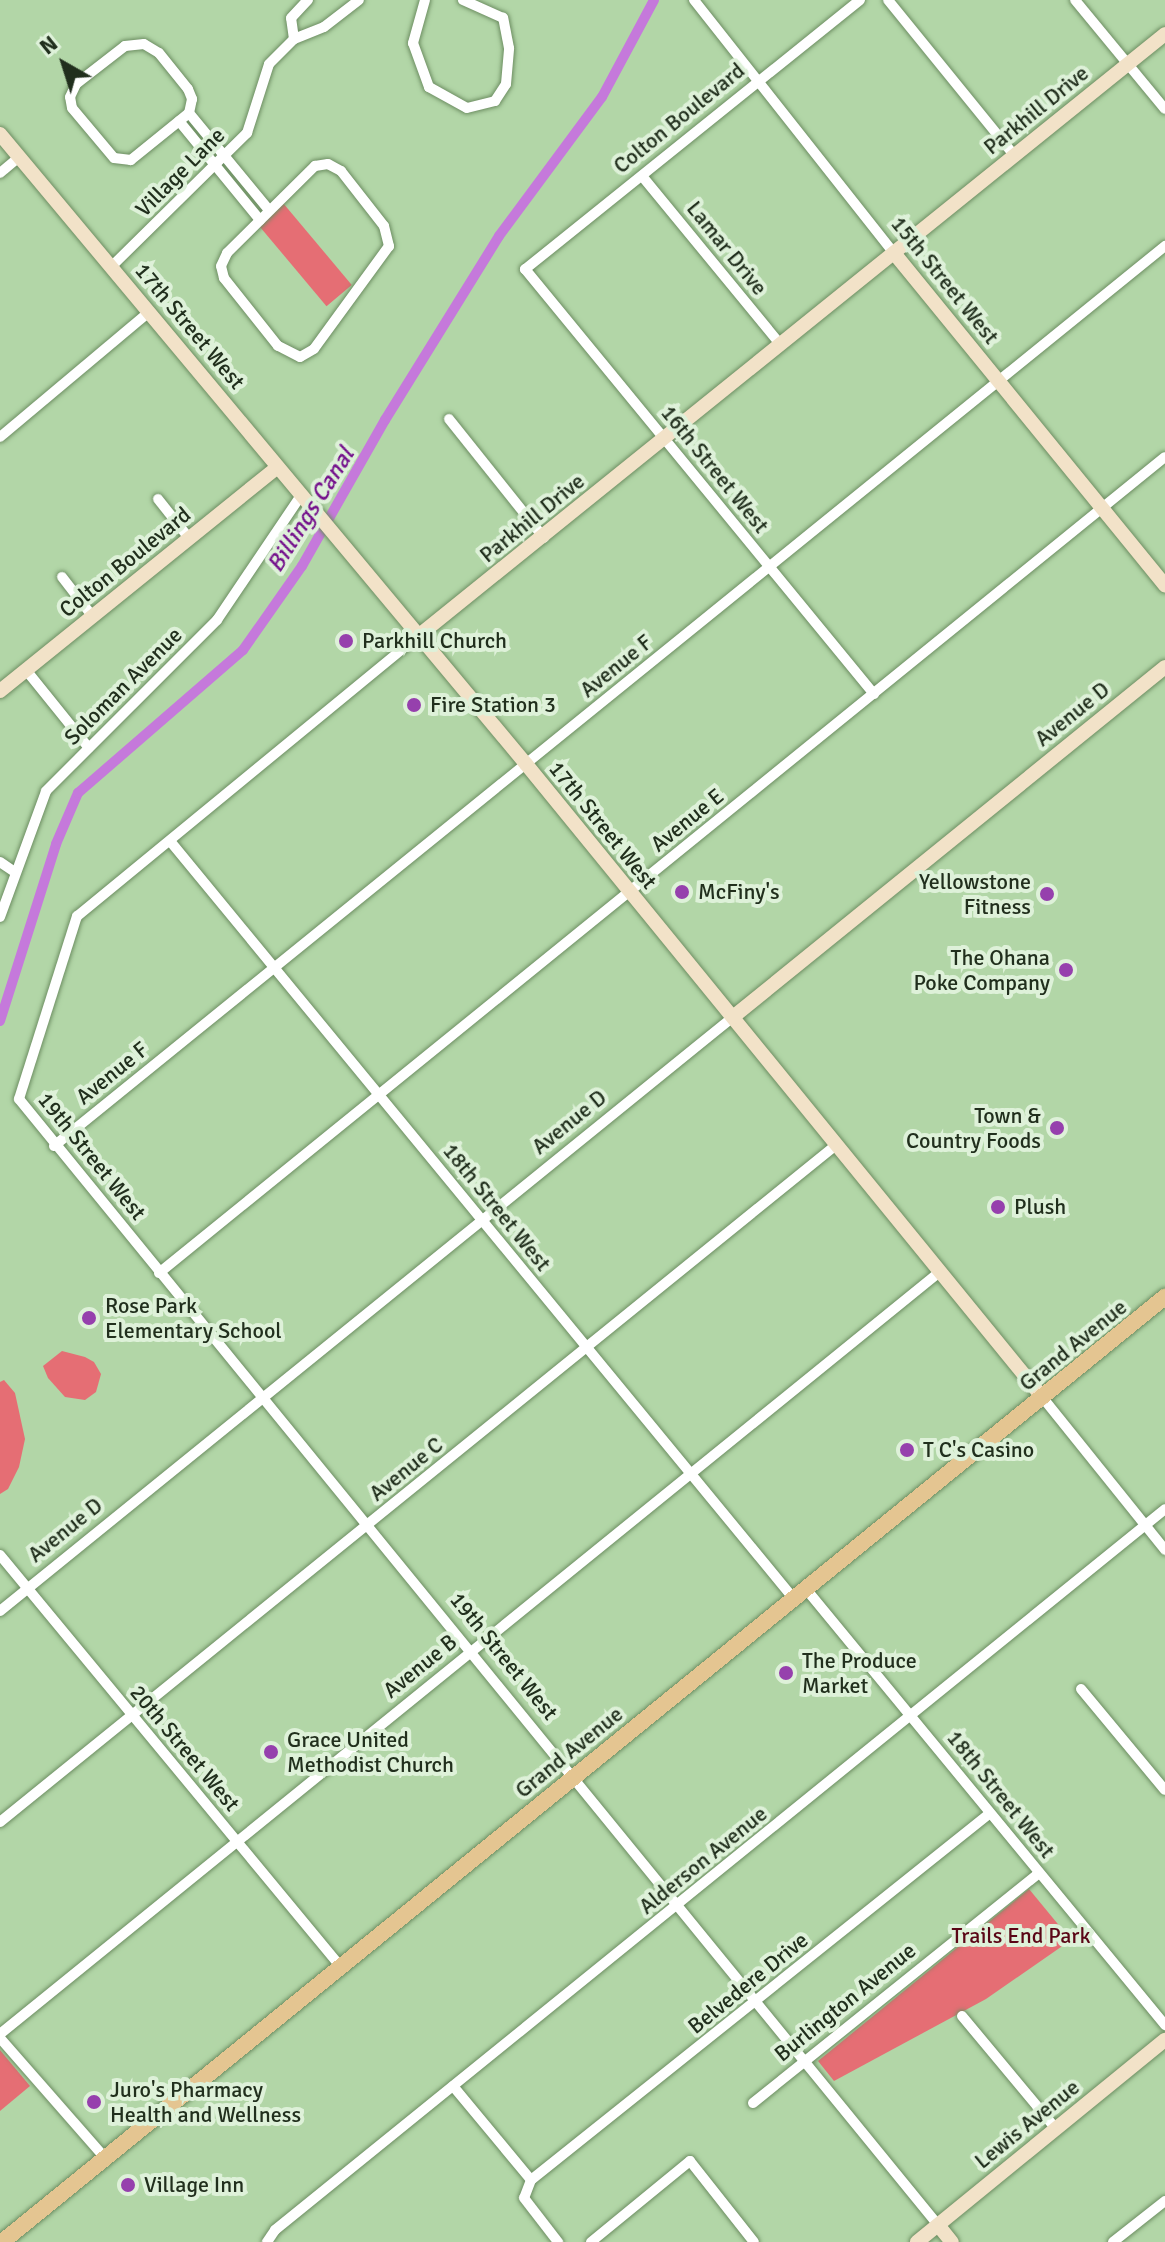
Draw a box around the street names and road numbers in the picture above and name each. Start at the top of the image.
street label: Colton Boulevard [608,57,750,179]
street label: Parkhill Drive [978,60,1094,160]
street label: Village Lane [130,122,230,222]
street label: Lamar Drive [681,196,773,300]
street label: 15th Street West [885,211,1005,349]
street label: 17th Street West [130,258,250,394]
street label: 16th Street West [655,400,775,538]
street label: Parkhill Drive [474,468,590,568]
street label: Colton Boulevard [54,501,196,623]
street label: Soloman Avenue [59,622,187,750]
street label: Avenue F [575,629,657,703]
street label: Avenue D [1030,676,1114,752]
street label: 17th Street West [543,756,663,894]
street label: Avenue E [645,783,729,857]
street label: Avenue F [71,1036,153,1110]
street label: Avenue D [527,1084,611,1160]
street label: 19th Street West [32,1087,152,1225]
street label: 18th Street West [437,1138,557,1276]
street label: Grand Avenue [1014,1294,1132,1396]
street label: Avenue C [364,1431,448,1507]
street label: Avenue D [23,1492,107,1568]
street label: 19th Street West [444,1587,564,1725]
street label: Avenue B [378,1628,462,1704]
street label: 20th Street West [125,1680,245,1816]
street label: Grand Avenue [510,1701,628,1803]
street label: 18th Street West [941,1725,1061,1863]
street label: Alderson Avenue [634,1800,772,1920]
street label: Belvedere Drive [683,1927,813,2039]
street label: Burlington Avenue [769,1937,921,2067]
street label: Lewis Avenue [969,2074,1085,2174]

